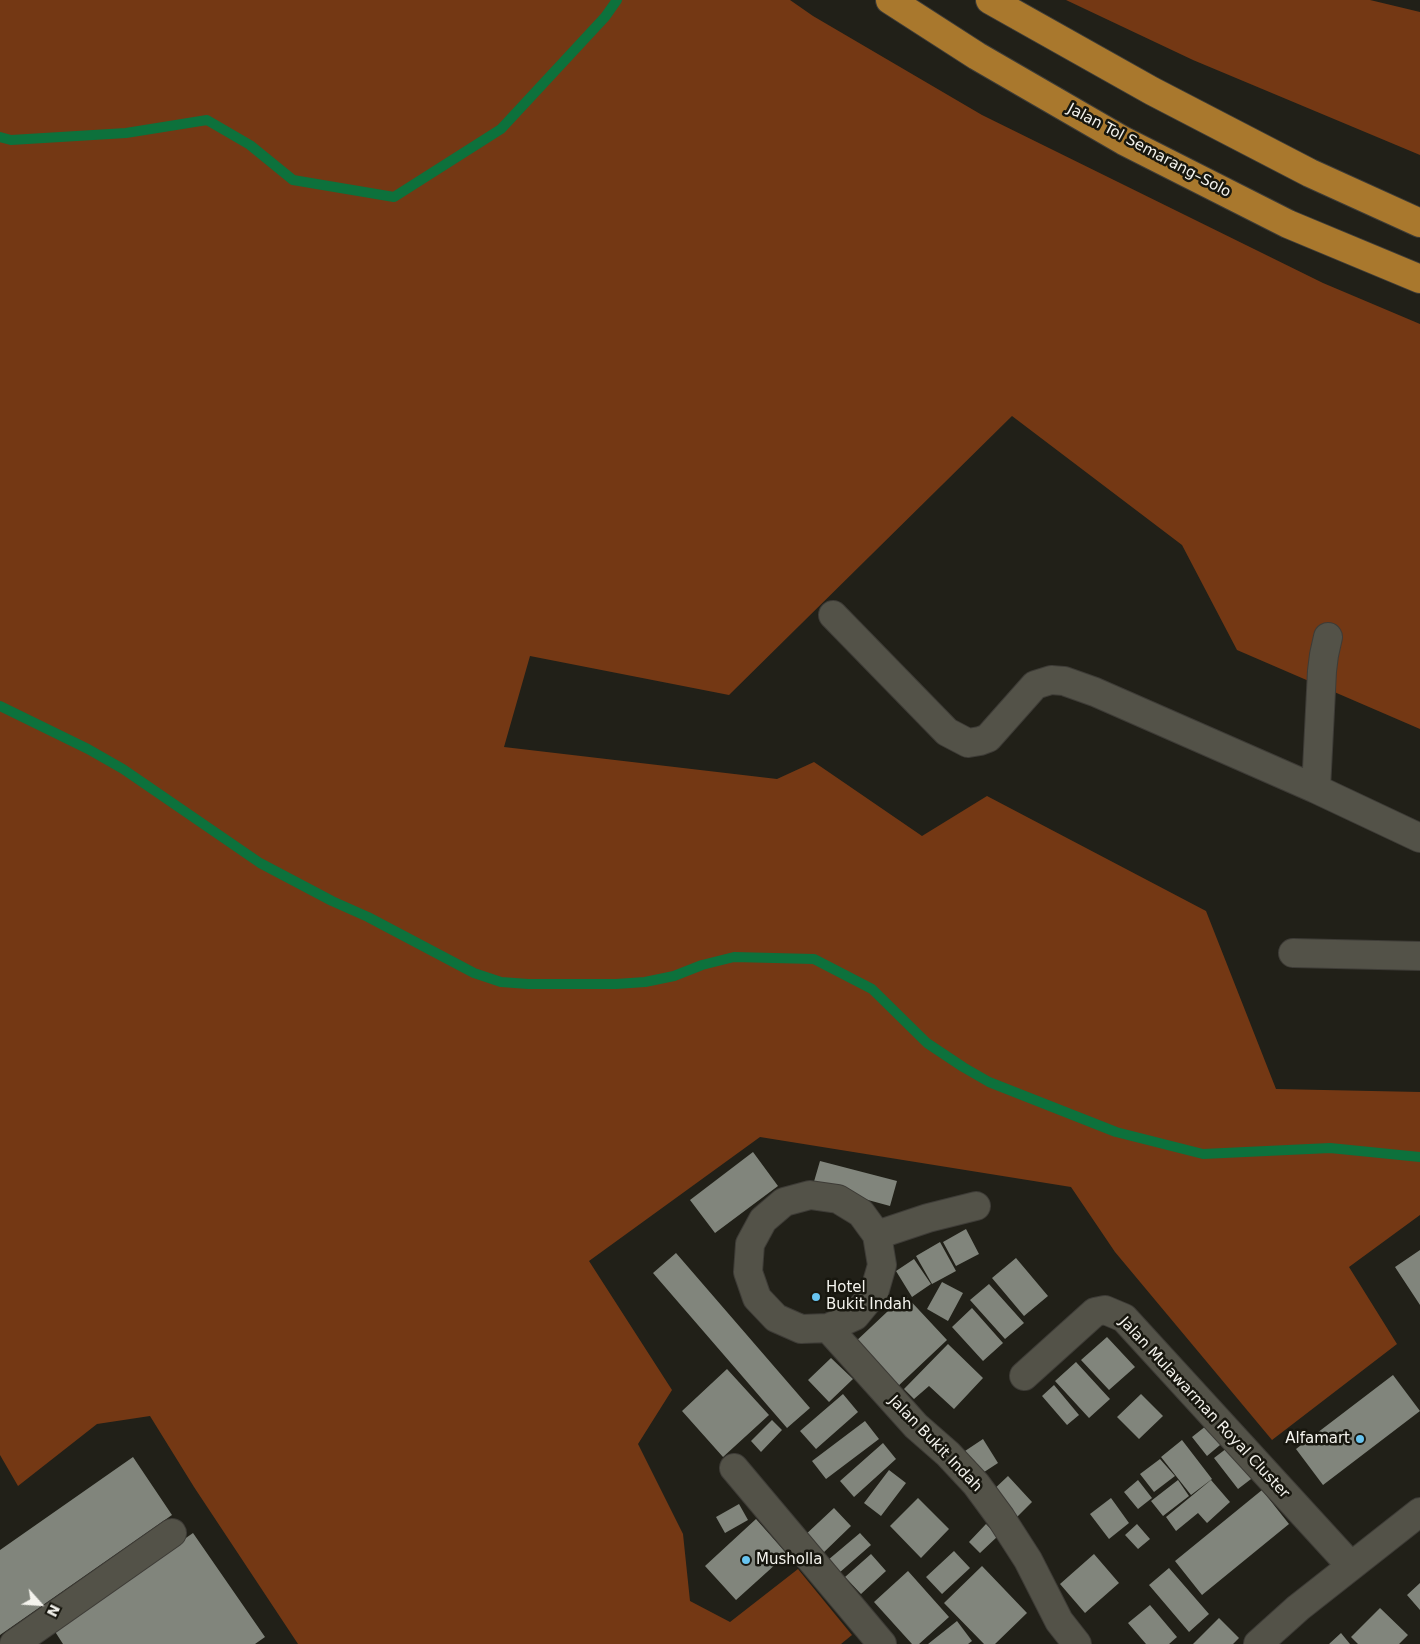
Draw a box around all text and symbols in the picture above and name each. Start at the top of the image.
street label: Jalan Tol Semarang–Solo [1064,100,1234,202]
place label: Hotel Bukit Indah [826,1279,911,1314]
marker: Hotel Bukit Indah [810,1291,822,1303]
street label: Jalan Mulawarman Royal Cluster [1115,1313,1293,1503]
street label: Jalan Bukit Indah [885,1392,985,1496]
place label: Alfamart [1285,1430,1350,1448]
marker: Alfamart [1354,1433,1366,1445]
place label: Musholla [756,1551,822,1569]
marker: Musholla [740,1554,752,1566]
north arrow [15,1579,65,1629]
text: N [44,1602,63,1619]

